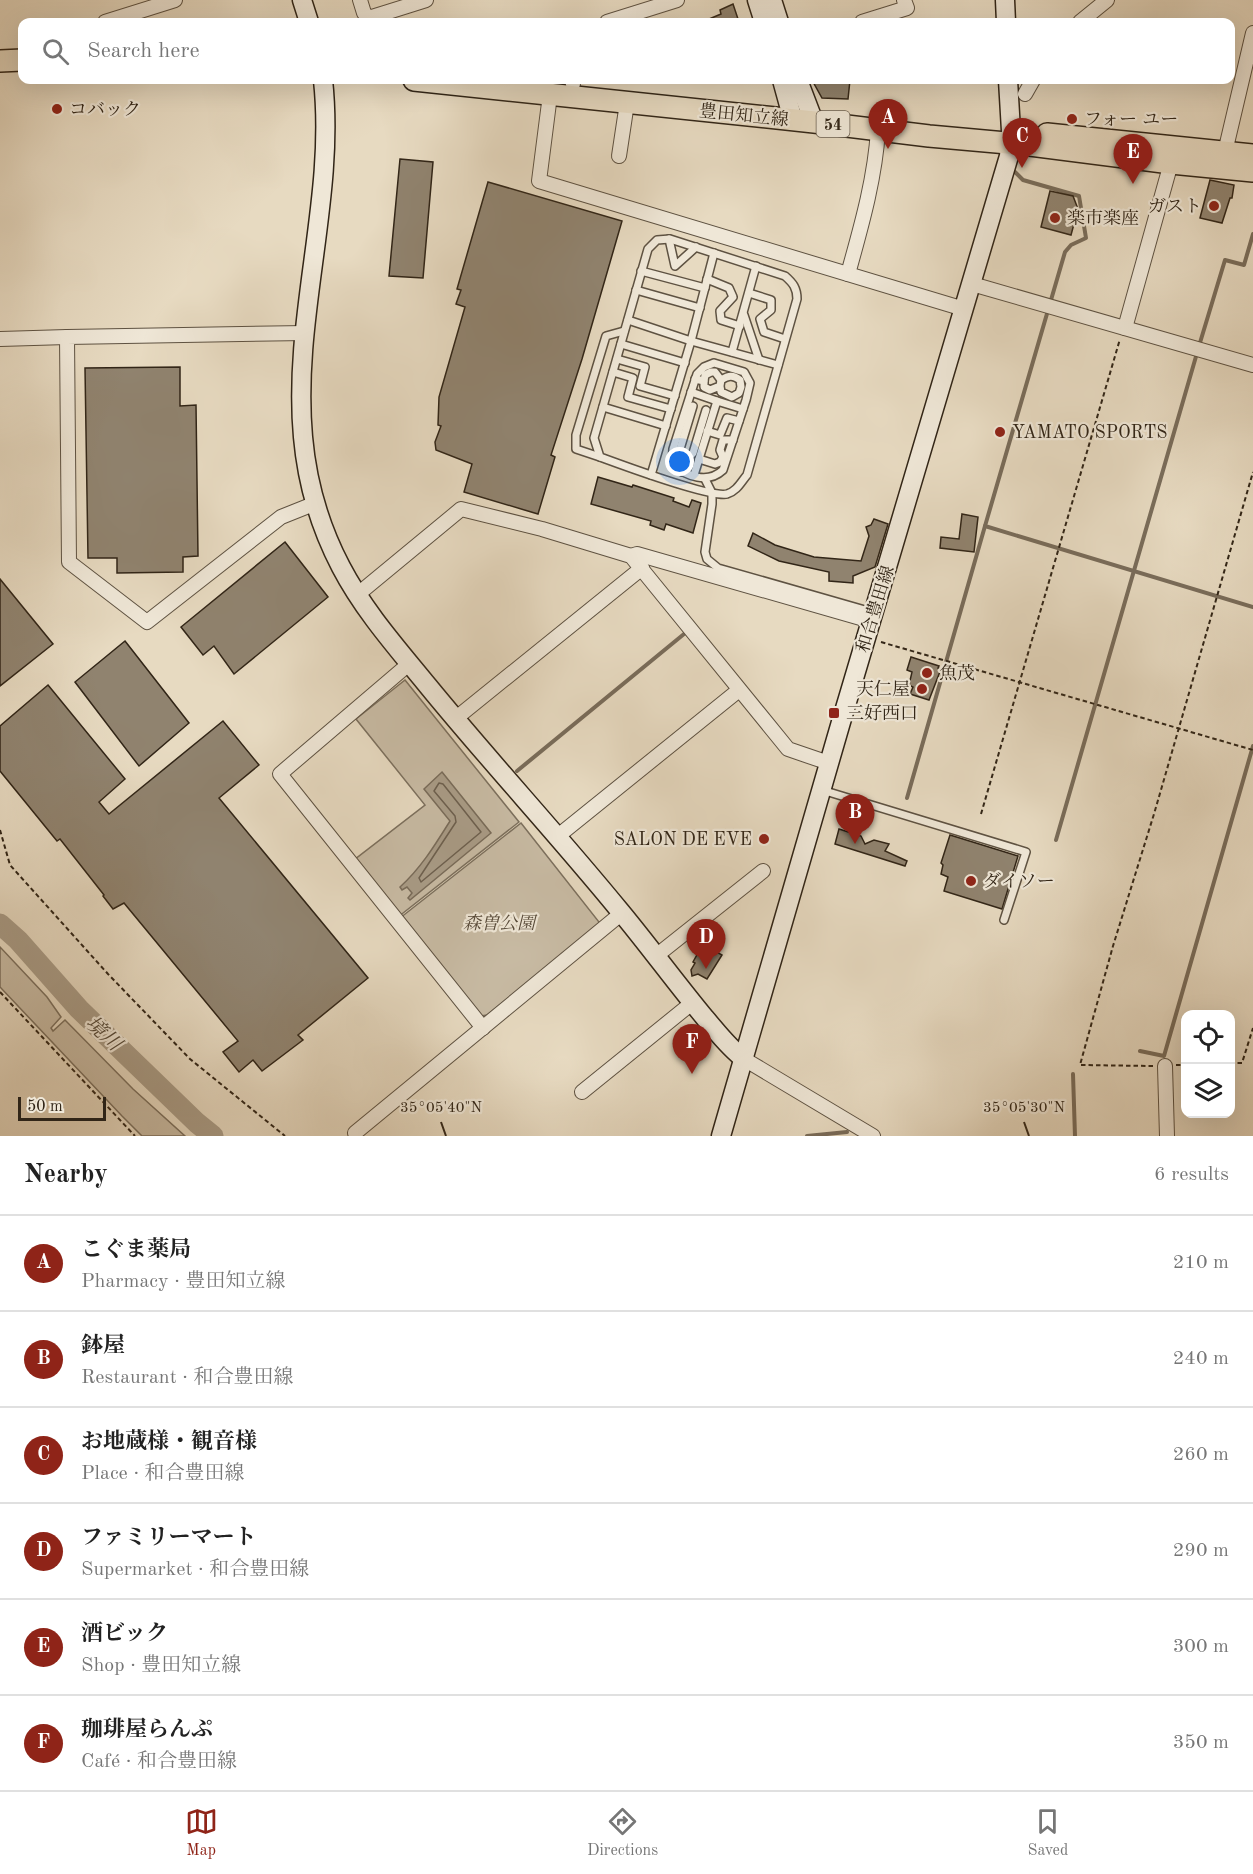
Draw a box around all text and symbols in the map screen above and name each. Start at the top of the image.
search box [18,18,1235,84]
icon: search [39,35,72,68]
text: Search here [87,40,200,62]
street label: 豊田知立線 [698,100,790,130]
pin: A [868,100,908,149]
place label: コバック [69,101,141,119]
marker: コバック [50,102,64,116]
road number: 54 [816,111,850,137]
place label: フォー ユー [1084,111,1178,129]
marker: フォー ユー [1065,112,1079,126]
pin: C [1002,118,1042,168]
pin: E [1114,134,1152,184]
place label: ガスト [1148,197,1202,216]
marker: ガスト [1207,199,1221,213]
place label: 楽市楽座 [1067,208,1139,228]
marker: 楽市楽座 [1048,211,1062,225]
place label: YAMATO SPORTS [1012,424,1167,442]
marker: YAMATO SPORTS [993,425,1007,439]
your location [665,447,694,476]
street label: 和合豊田線 [852,563,898,655]
place label: 魚茂 [939,663,975,683]
marker: 魚茂 [920,666,934,680]
place label: 天仁屋 [856,679,910,699]
marker: 天仁屋 [915,682,929,696]
place label: 三好西口 [846,703,918,723]
marker: 三好西口 [827,706,841,720]
pin: B [836,794,874,844]
place label: SALON DE EVE [614,831,752,849]
marker: SALON DE EVE [757,832,771,846]
place label: ダイソー [983,872,1055,891]
marker: ダイソー [964,874,978,888]
park label: 森曽公園 [463,913,538,933]
pin: D [686,920,726,969]
map controls [1181,1010,1235,1118]
button: locate [1181,1010,1235,1064]
water label: 境川 [81,1012,127,1057]
pin: F [672,1024,712,1074]
button: layers [1181,1064,1235,1118]
scale bar [18,1094,106,1122]
text: 50 m [27,1099,63,1115]
text: 35°05'40"N [400,1101,482,1116]
text: 35°05'30"N [983,1101,1065,1116]
text: Nearby [24,1162,108,1188]
text: 6 results [1154,1165,1229,1185]
text: こぐま薬局 [81,1239,191,1261]
text: A [36,1253,51,1273]
text: 210 m [1173,1253,1229,1273]
text: Pharmacy · 豊田知立線 [81,1272,285,1292]
text: 鉢屋 [81,1335,125,1357]
text: B [36,1349,51,1369]
text: 240 m [1173,1349,1229,1369]
text: Restaurant · 和合豊田線 [81,1368,293,1388]
text: お地蔵様・観音様 [81,1431,257,1453]
text: C [37,1445,50,1465]
text: 260 m [1173,1445,1229,1465]
text: Place · 和合豊田線 [81,1464,245,1484]
text: ファミリーマート [81,1527,257,1549]
text: D [36,1541,51,1561]
text: 290 m [1173,1541,1229,1561]
text: Supermarket · 和合豊田線 [81,1560,309,1580]
text: 酒ビック [81,1623,168,1645]
text: E [37,1637,50,1657]
text: 300 m [1173,1637,1229,1657]
text: Shop · 豊田知立線 [81,1656,241,1676]
text: 珈琲屋らんぷ [81,1719,213,1741]
text: F [37,1733,50,1753]
text: 350 m [1173,1733,1229,1753]
text: Café · 和合豊田線 [81,1752,237,1772]
tab: Map [185,1805,218,1861]
tab: Directions [587,1805,658,1861]
tab: Saved [1028,1805,1068,1861]

